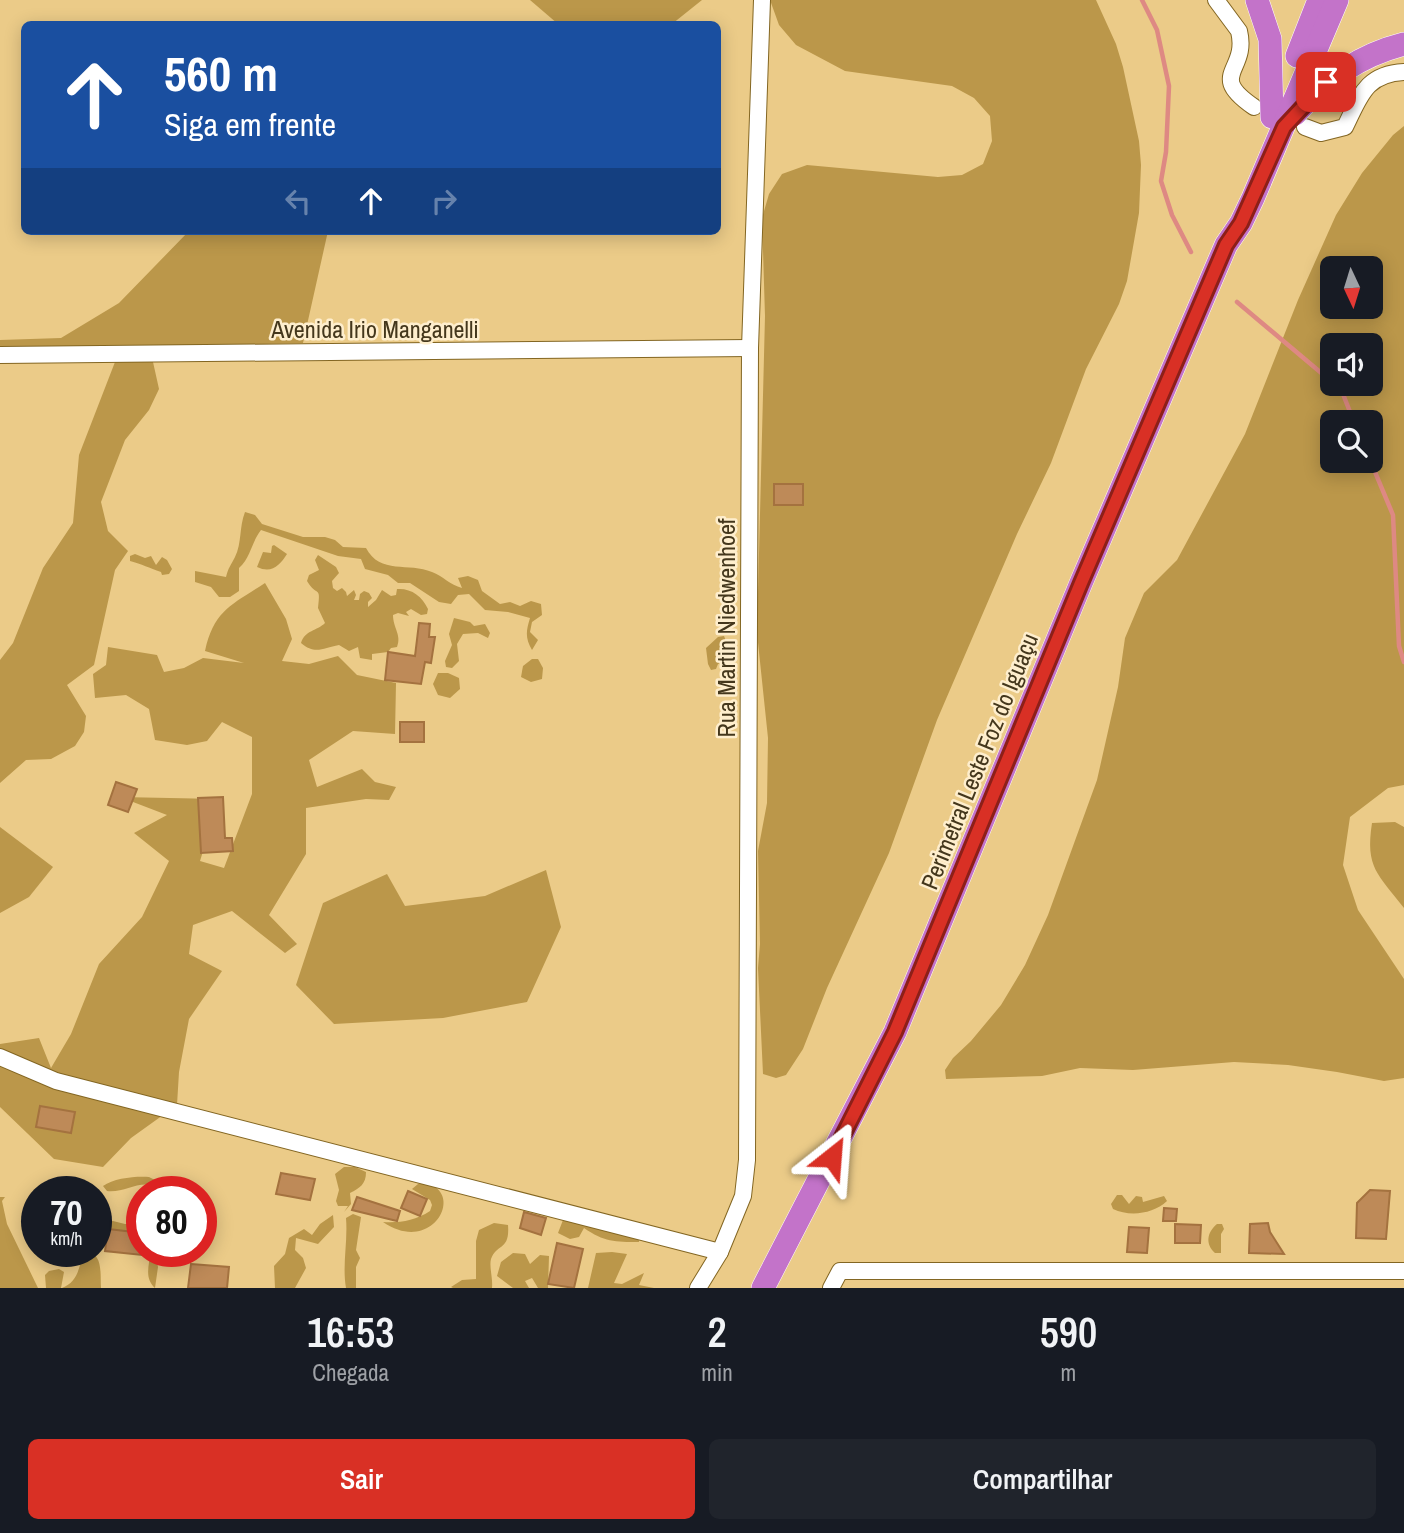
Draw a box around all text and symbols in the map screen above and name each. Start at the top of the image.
text: 560 m [164,40,278,106]
icon: ahead [49,49,140,140]
pin [1296,52,1356,112]
icon: arrive [1307,63,1345,101]
text: Siga em frente [164,103,336,146]
icon: left [279,182,317,220]
icon: ahead [352,182,390,220]
icon: right [425,182,463,220]
north arrow [1320,256,1382,318]
map controls [1320,256,1383,473]
street label: Avenida Irio Manganelli [270,313,479,345]
button: sound [1320,333,1383,396]
button: search [1320,410,1383,473]
street label: Rua Martin Niedwenhoef [710,518,742,737]
street label: Perimetral Leste Foz do Iguaçu [913,628,1045,894]
position arrow [795,1120,869,1194]
speed limit sign: 80 [126,1176,217,1267]
text: 70 [51,1189,82,1236]
text: km/h [51,1226,83,1251]
text: 16:53 [307,1304,394,1360]
text: 2 [707,1304,727,1360]
text: 590 [1040,1304,1097,1360]
text: Chegada [312,1357,389,1388]
text: min [701,1357,733,1388]
text: m [1061,1357,1076,1388]
button: Sair [28,1439,695,1519]
button: Compartilhar [709,1439,1376,1519]

